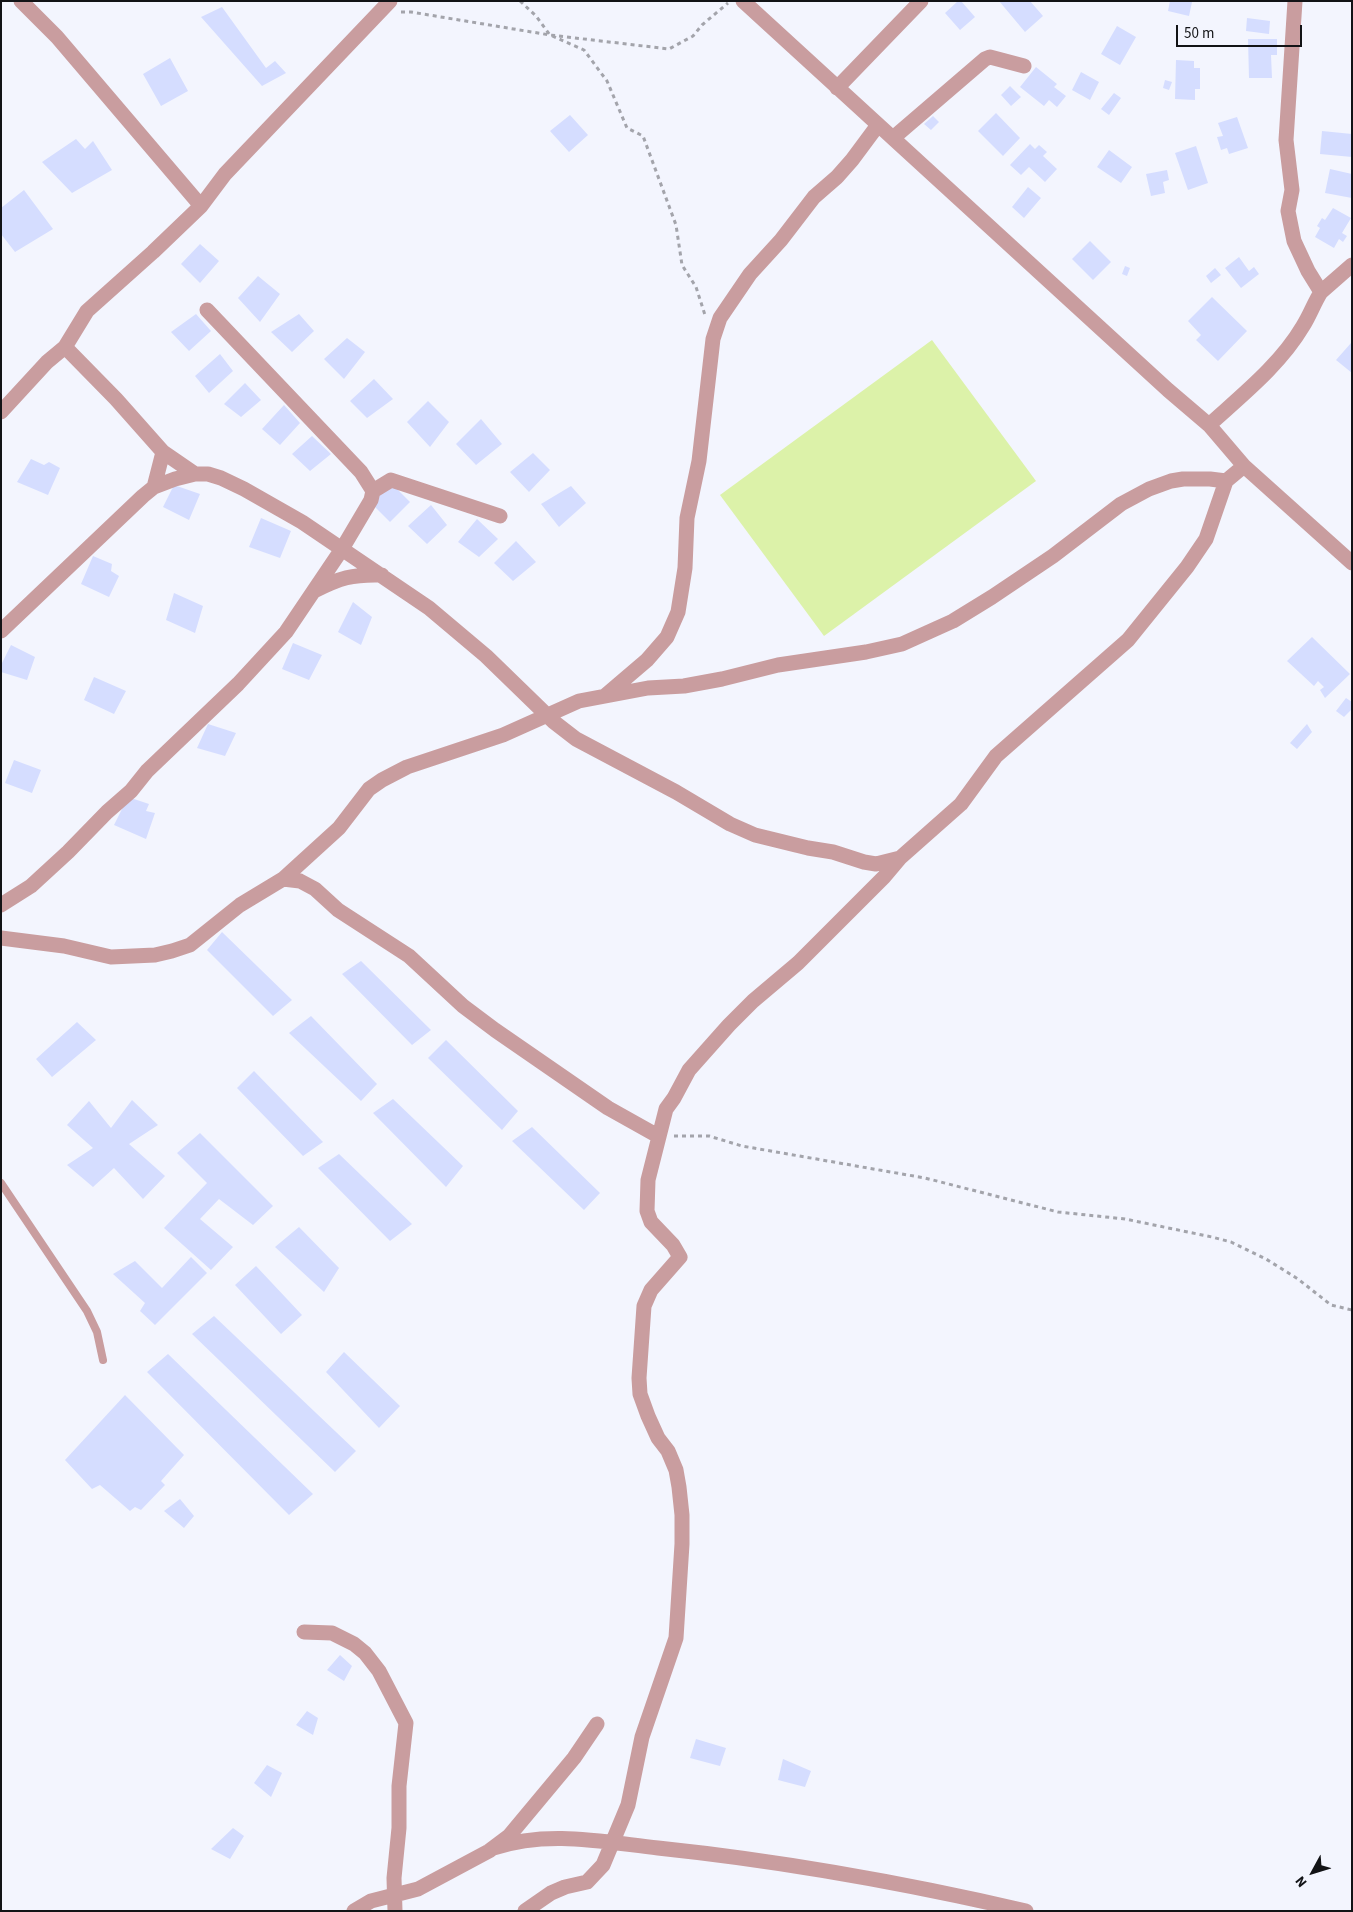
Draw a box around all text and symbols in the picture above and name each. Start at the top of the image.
scale bar [1178,15,1304,47]
text: 50 m [1184,23,1214,44]
north arrow [1288,1847,1338,1897]
text: N [1291,1872,1312,1891]

